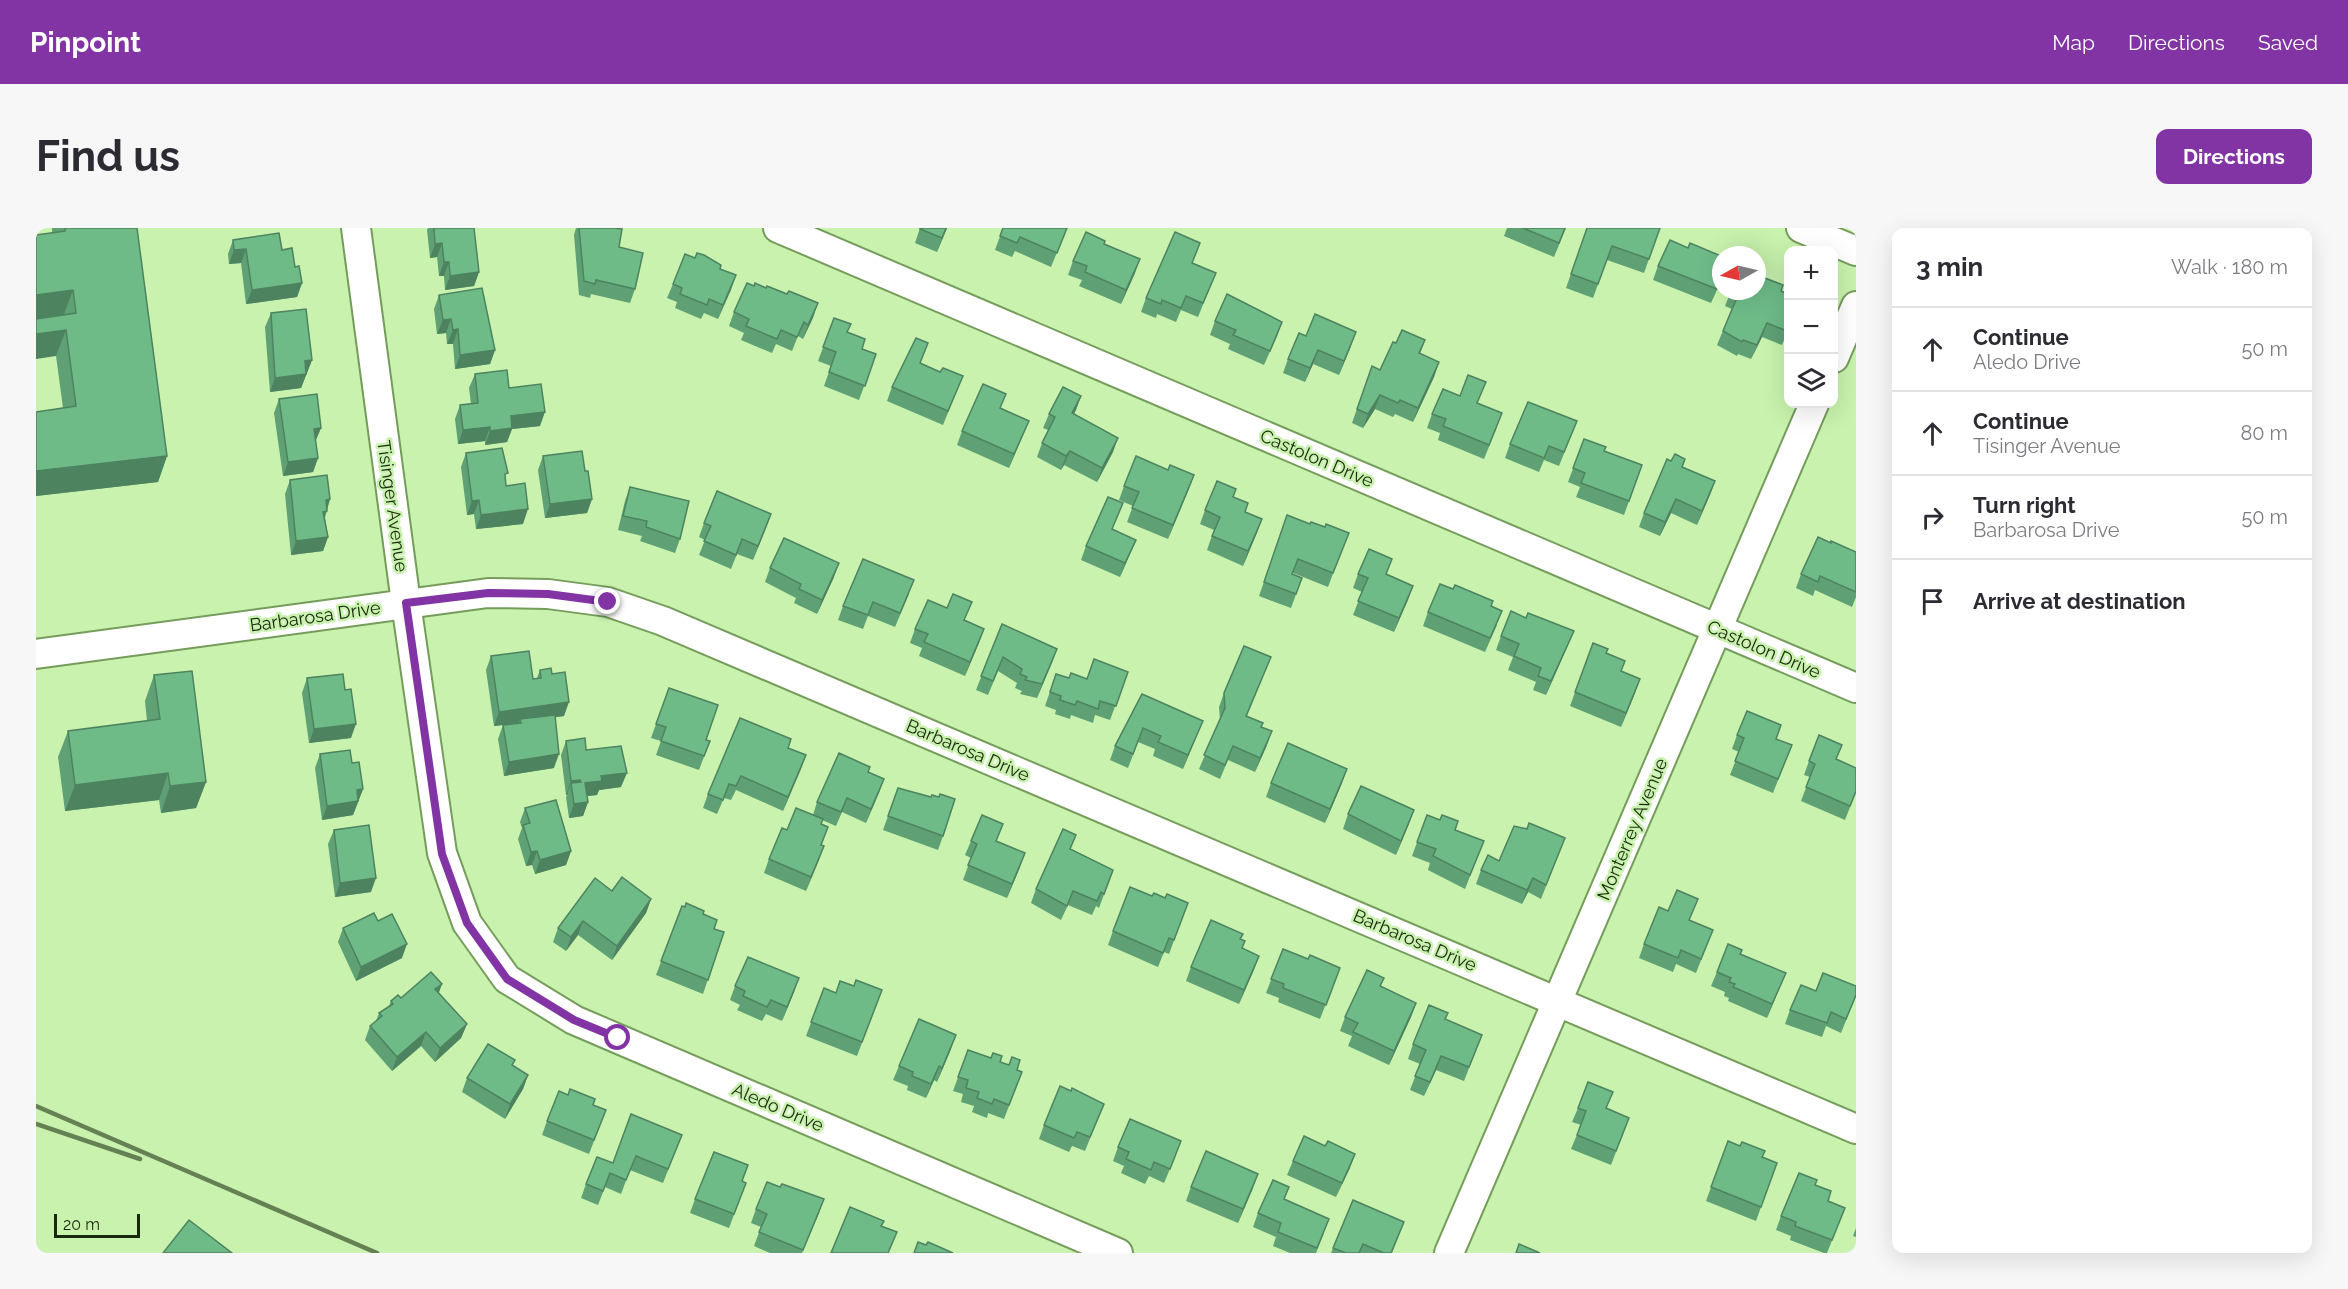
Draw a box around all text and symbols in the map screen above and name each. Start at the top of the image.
text: Pinpoint [30,26,141,59]
text: Map [2052,30,2095,55]
text: Directions [2128,30,2225,55]
text: Saved [2258,30,2318,55]
button: Directions [2156,129,2312,184]
text: Find us [36,132,180,181]
north arrow [1712,246,1766,300]
map controls [1784,246,1838,408]
button: + [1784,246,1838,300]
text: 3 min [1916,252,1983,282]
text: Walk · 180 m [2171,255,2288,279]
button: − [1784,300,1838,354]
text: Continue [1973,324,2069,350]
icon: ahead [1916,333,1949,366]
text: 50 m [2241,337,2288,361]
text: Aledo Drive [1973,350,2081,374]
button: layers [1784,354,1838,408]
text: Continue [1973,408,2069,434]
icon: ahead [1916,417,1949,450]
text: 80 m [2240,421,2288,445]
street label: Castolon Drive [1257,425,1377,491]
text: Tisinger Avenue [1973,434,2121,458]
street label: Tisinger Avenue [373,439,413,574]
text: Turn right [1973,492,2076,518]
icon: right [1916,501,1949,534]
text: 50 m [2241,505,2288,529]
text: Barbarosa Drive [1973,518,2119,542]
icon: arrive [1916,585,1949,618]
route end [594,588,620,614]
text: Arrive at destination [1973,588,2186,614]
street label: Barbarosa Drive [248,596,382,636]
street label: Castolon Drive [1704,616,1824,682]
street label: Barbarosa Drive [903,715,1033,786]
street label: Monterrey Avenue [1593,754,1672,903]
street label: Barbarosa Drive [1350,905,1480,976]
route start [604,1024,630,1050]
street label: Aledo Drive [729,1078,827,1136]
scale bar [54,1211,140,1238]
text: 20 m [63,1215,100,1234]

